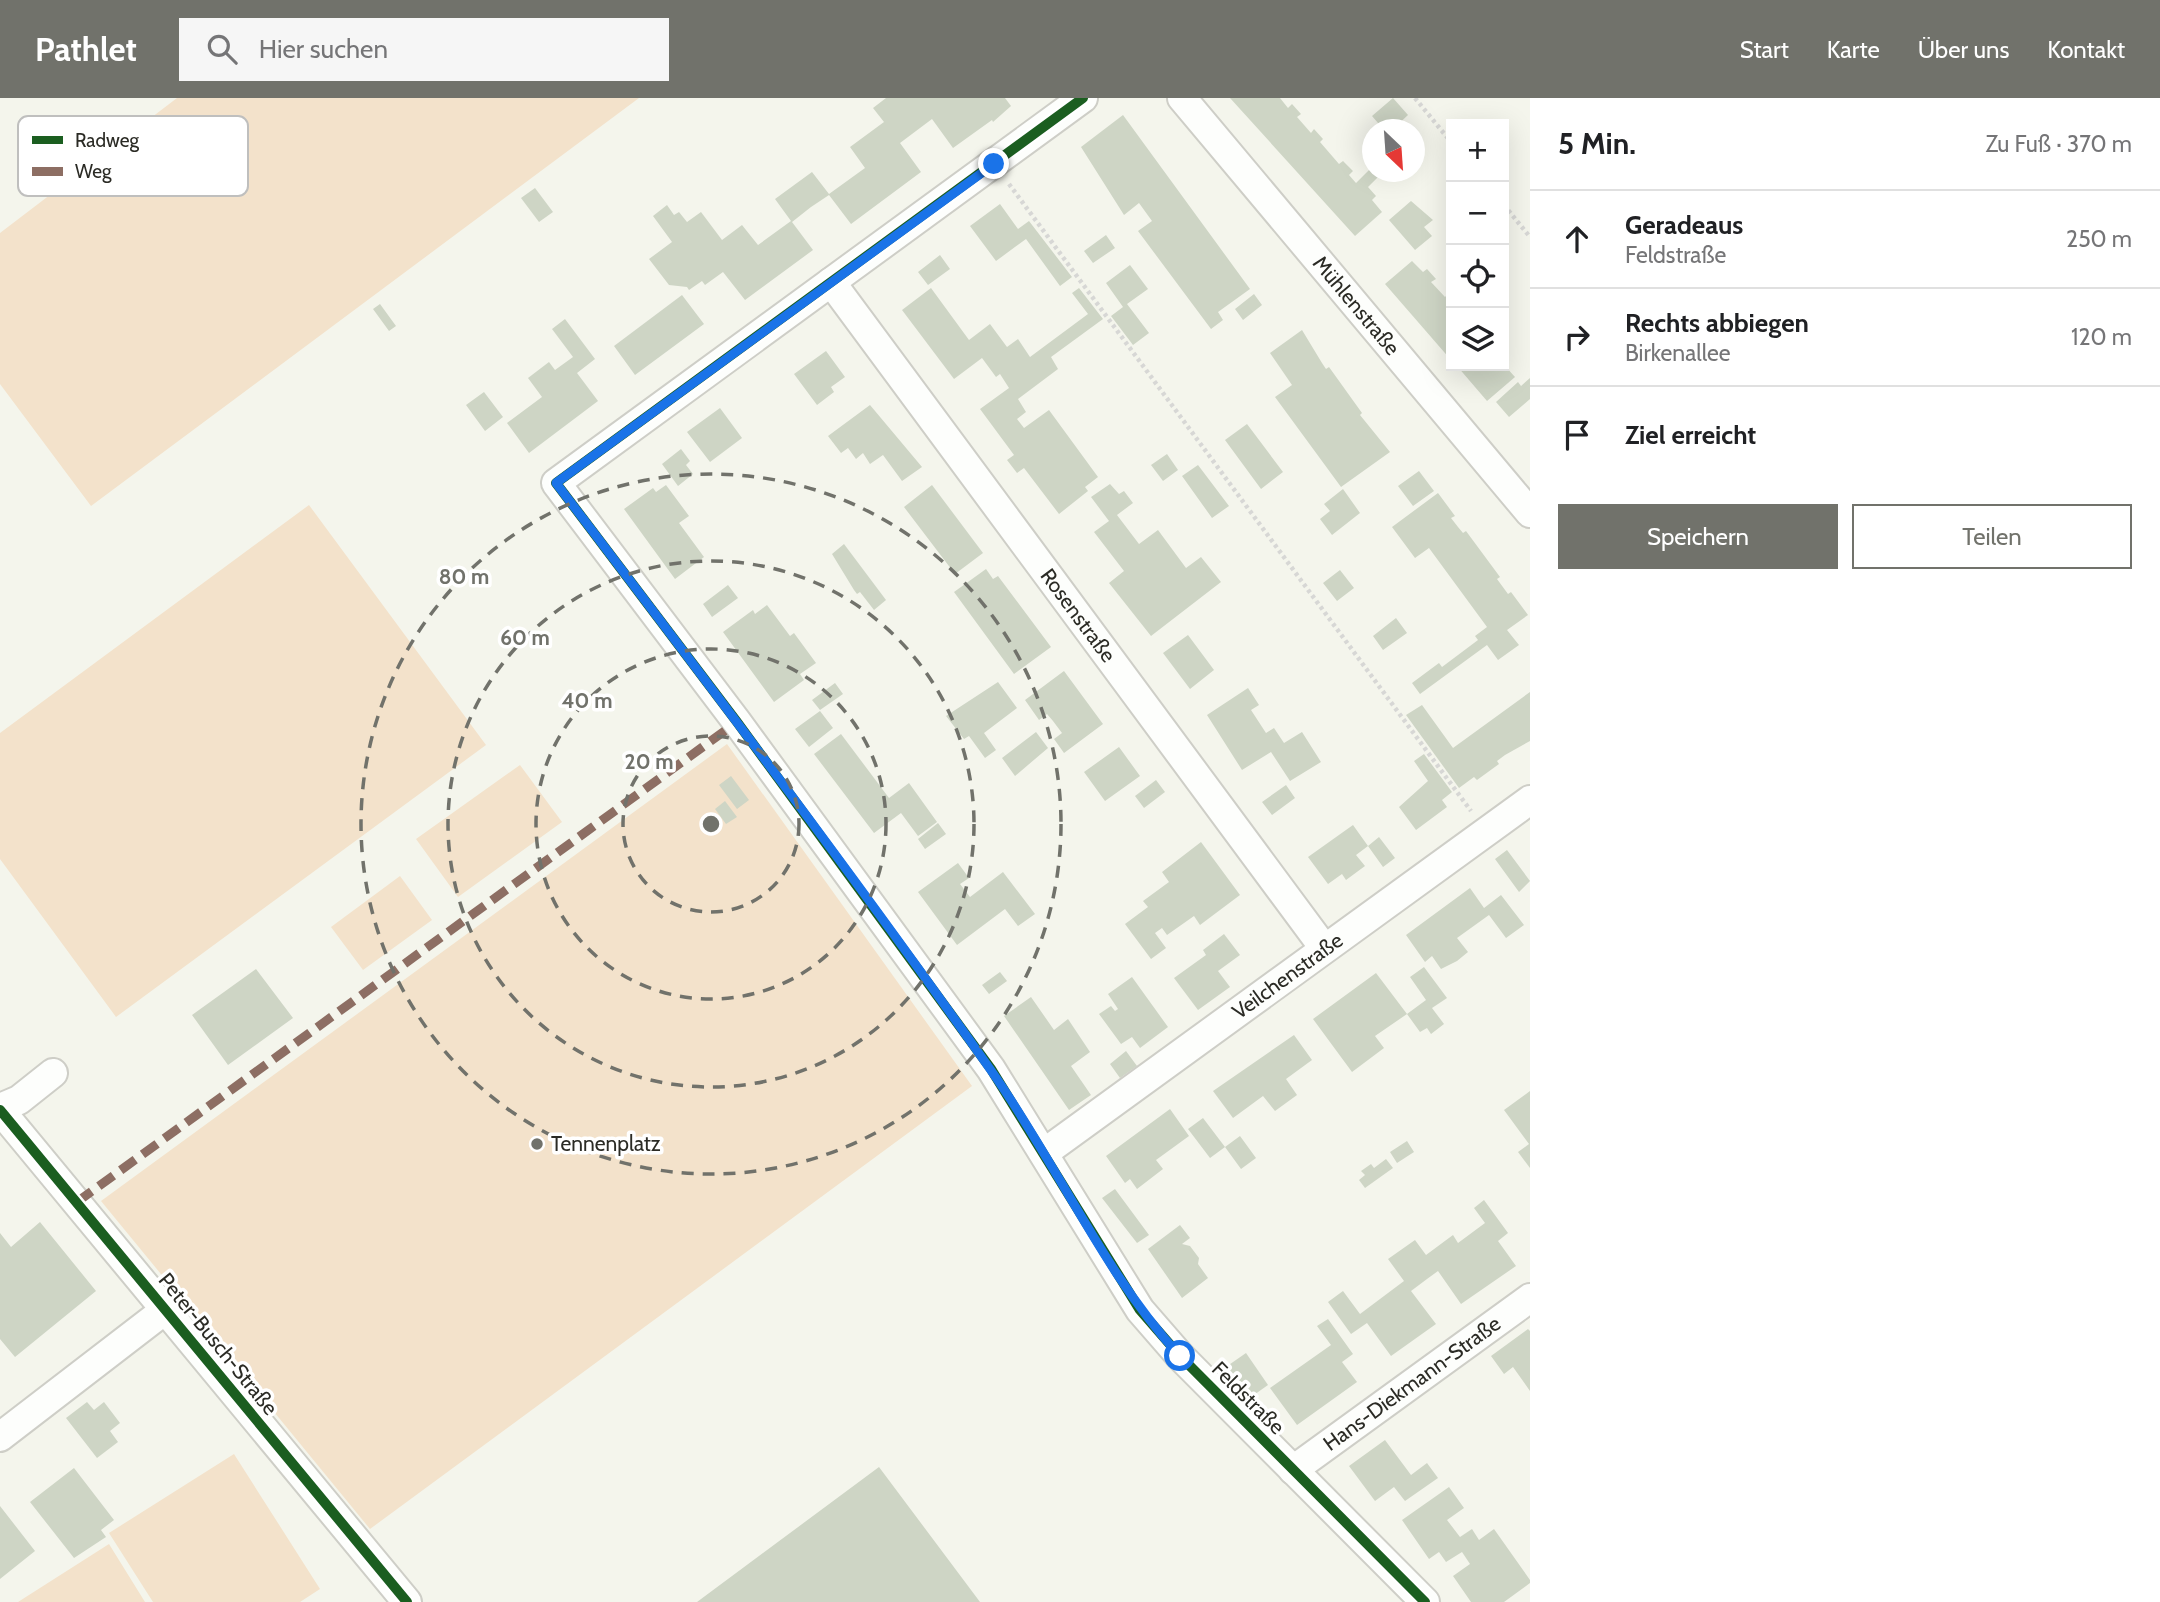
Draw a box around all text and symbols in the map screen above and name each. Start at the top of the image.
search box [179,18,669,81]
text: Pathlet [35,29,137,69]
icon: search [203,30,241,68]
text: Hier suchen [259,33,388,65]
text: Start [1740,35,1789,64]
text: Karte [1827,35,1880,64]
text: Über uns [1918,35,2009,64]
text: Kontakt [2047,35,2125,64]
legend [18,116,248,196]
north arrow [1362,119,1425,182]
map controls [1446,119,1509,371]
button: + [1446,119,1509,182]
text: 5 Min. [1558,125,1636,162]
text: Radweg [75,129,139,152]
text: Zu Fuß · 370 m [1985,130,2132,158]
route end [978,148,1009,179]
text: Weg [75,160,112,183]
button: − [1446,182,1509,245]
text: Geradeaus [1625,209,1743,241]
icon: ahead [1558,220,1596,258]
text: 250 m [2066,225,2132,253]
text: Feldstraße [1625,241,1726,269]
button: locate [1446,245,1509,308]
street label: Mühlenstraße [1308,251,1405,360]
text: Rechts abbiegen [1625,307,1809,339]
button: layers [1446,308,1509,371]
icon: right [1558,318,1596,356]
text: 120 m [2071,323,2132,351]
text: Birkenallee [1625,339,1731,367]
icon: arrive [1558,416,1596,454]
text: Ziel erreicht [1625,419,1756,451]
button: Speichern [1558,504,1838,569]
button: Teilen [1852,504,2132,569]
text: 80 m [439,564,489,589]
street label: Rosenstraße [1035,564,1121,667]
text: 60 m [500,625,550,650]
text: 40 m [562,688,612,713]
text: 20 m [625,749,673,774]
centre of rings [699,812,723,836]
street label: Veilchenstraße [1227,927,1347,1024]
place label: Tennenplatz [551,1131,661,1156]
marker: Tennenplatz [529,1136,545,1152]
street label: Peter-Busch-Straße [153,1268,283,1420]
street label: Hans-Diekmann-Straße [1318,1310,1505,1456]
route start [1164,1340,1195,1371]
street label: Feldstraße [1207,1356,1290,1439]

